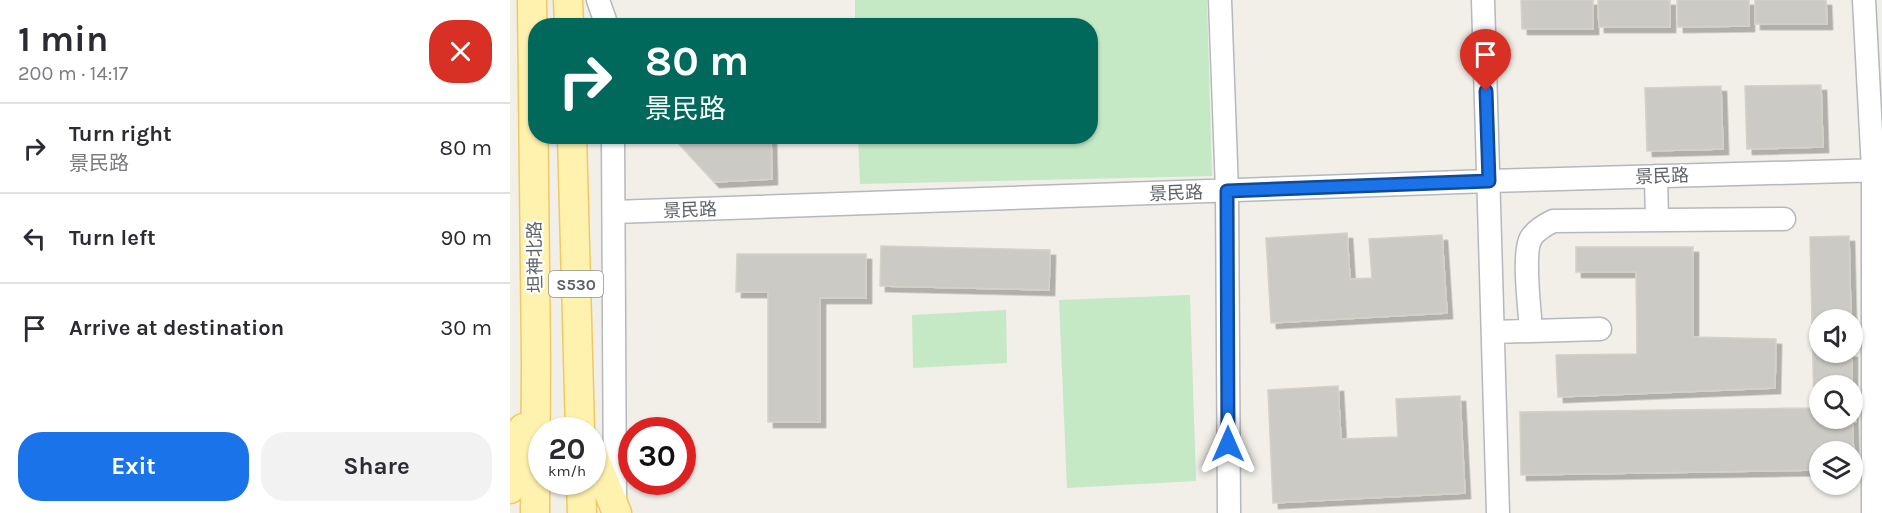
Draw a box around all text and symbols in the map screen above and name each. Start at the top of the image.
text: 1 min [18,18,108,60]
button: close [429,20,492,83]
pin [1460,29,1511,91]
text: 80 m [645,36,749,86]
icon: arrive [1469,38,1502,71]
icon: right [546,42,624,120]
text: 200 m · 14:17 [18,62,128,85]
text: 景民路 [645,93,726,125]
text: Turn right [69,121,172,147]
icon: right [18,132,51,165]
text: 80 m [440,135,492,161]
text: 景民路 [69,152,129,175]
street label: 景民路 [1635,164,1689,188]
street label: 景民路 [1149,181,1203,205]
street label: 景民路 [663,198,717,222]
street label: 坦神北路 [523,221,547,293]
icon: left [18,222,51,255]
text: Turn left [69,225,156,251]
text: 90 m [440,225,492,251]
road number: S530 [549,271,603,297]
map controls [1809,309,1863,495]
button: sound [1809,309,1863,363]
icon: arrive [18,312,51,345]
text: Arrive at destination [69,315,284,341]
text: 30 m [440,315,492,341]
button: search [1809,375,1863,429]
position arrow [1196,412,1260,476]
speed limit sign: 30 [618,417,696,495]
text: 20 [548,431,586,467]
button: Exit [18,432,249,501]
button: Share [261,432,492,501]
button: layers [1809,441,1863,495]
text: km/h [548,462,586,480]

